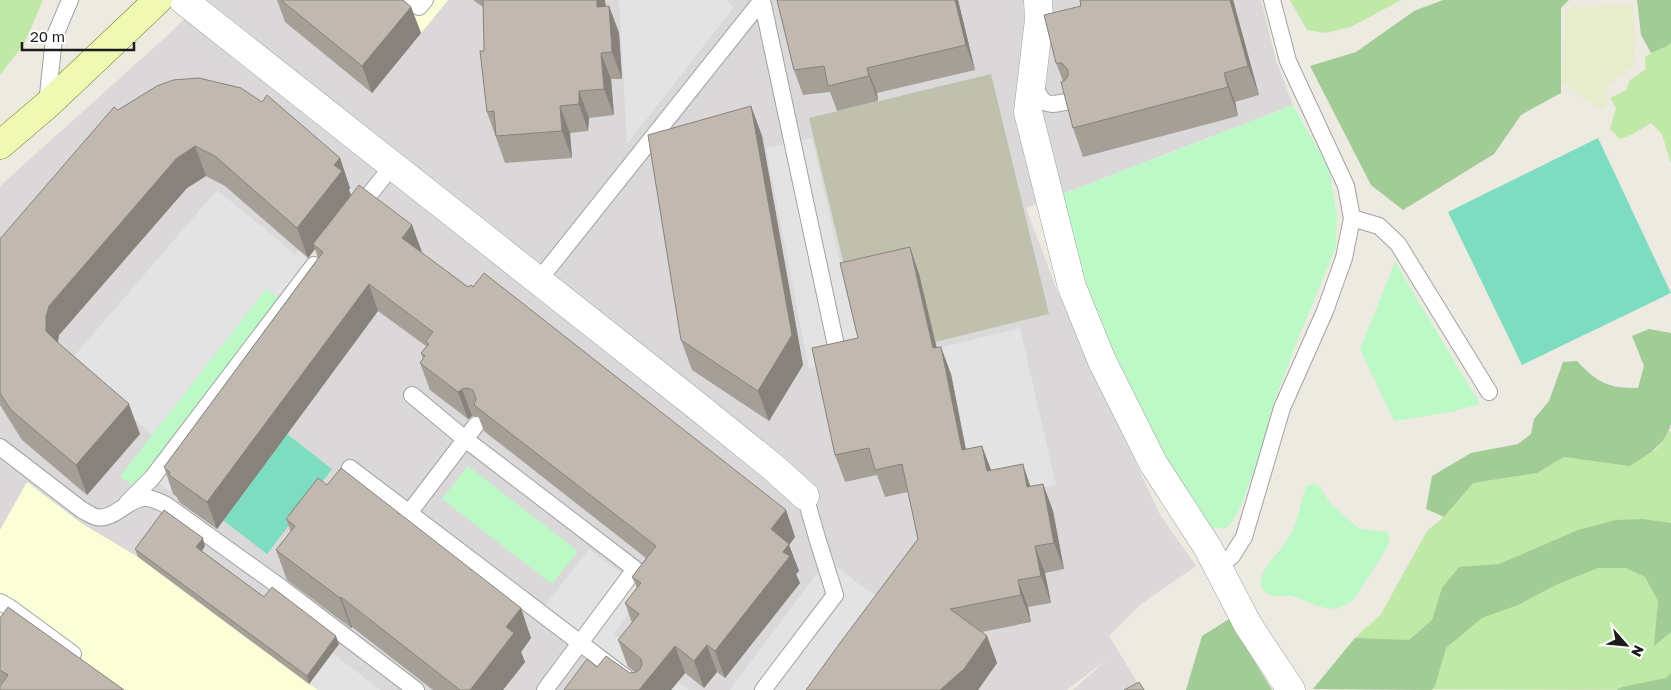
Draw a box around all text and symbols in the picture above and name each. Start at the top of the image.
scale bar [22,20,135,52]
text: 20 m [30,27,65,45]
north arrow [1601,620,1651,670]
text: N [1628,643,1648,660]

